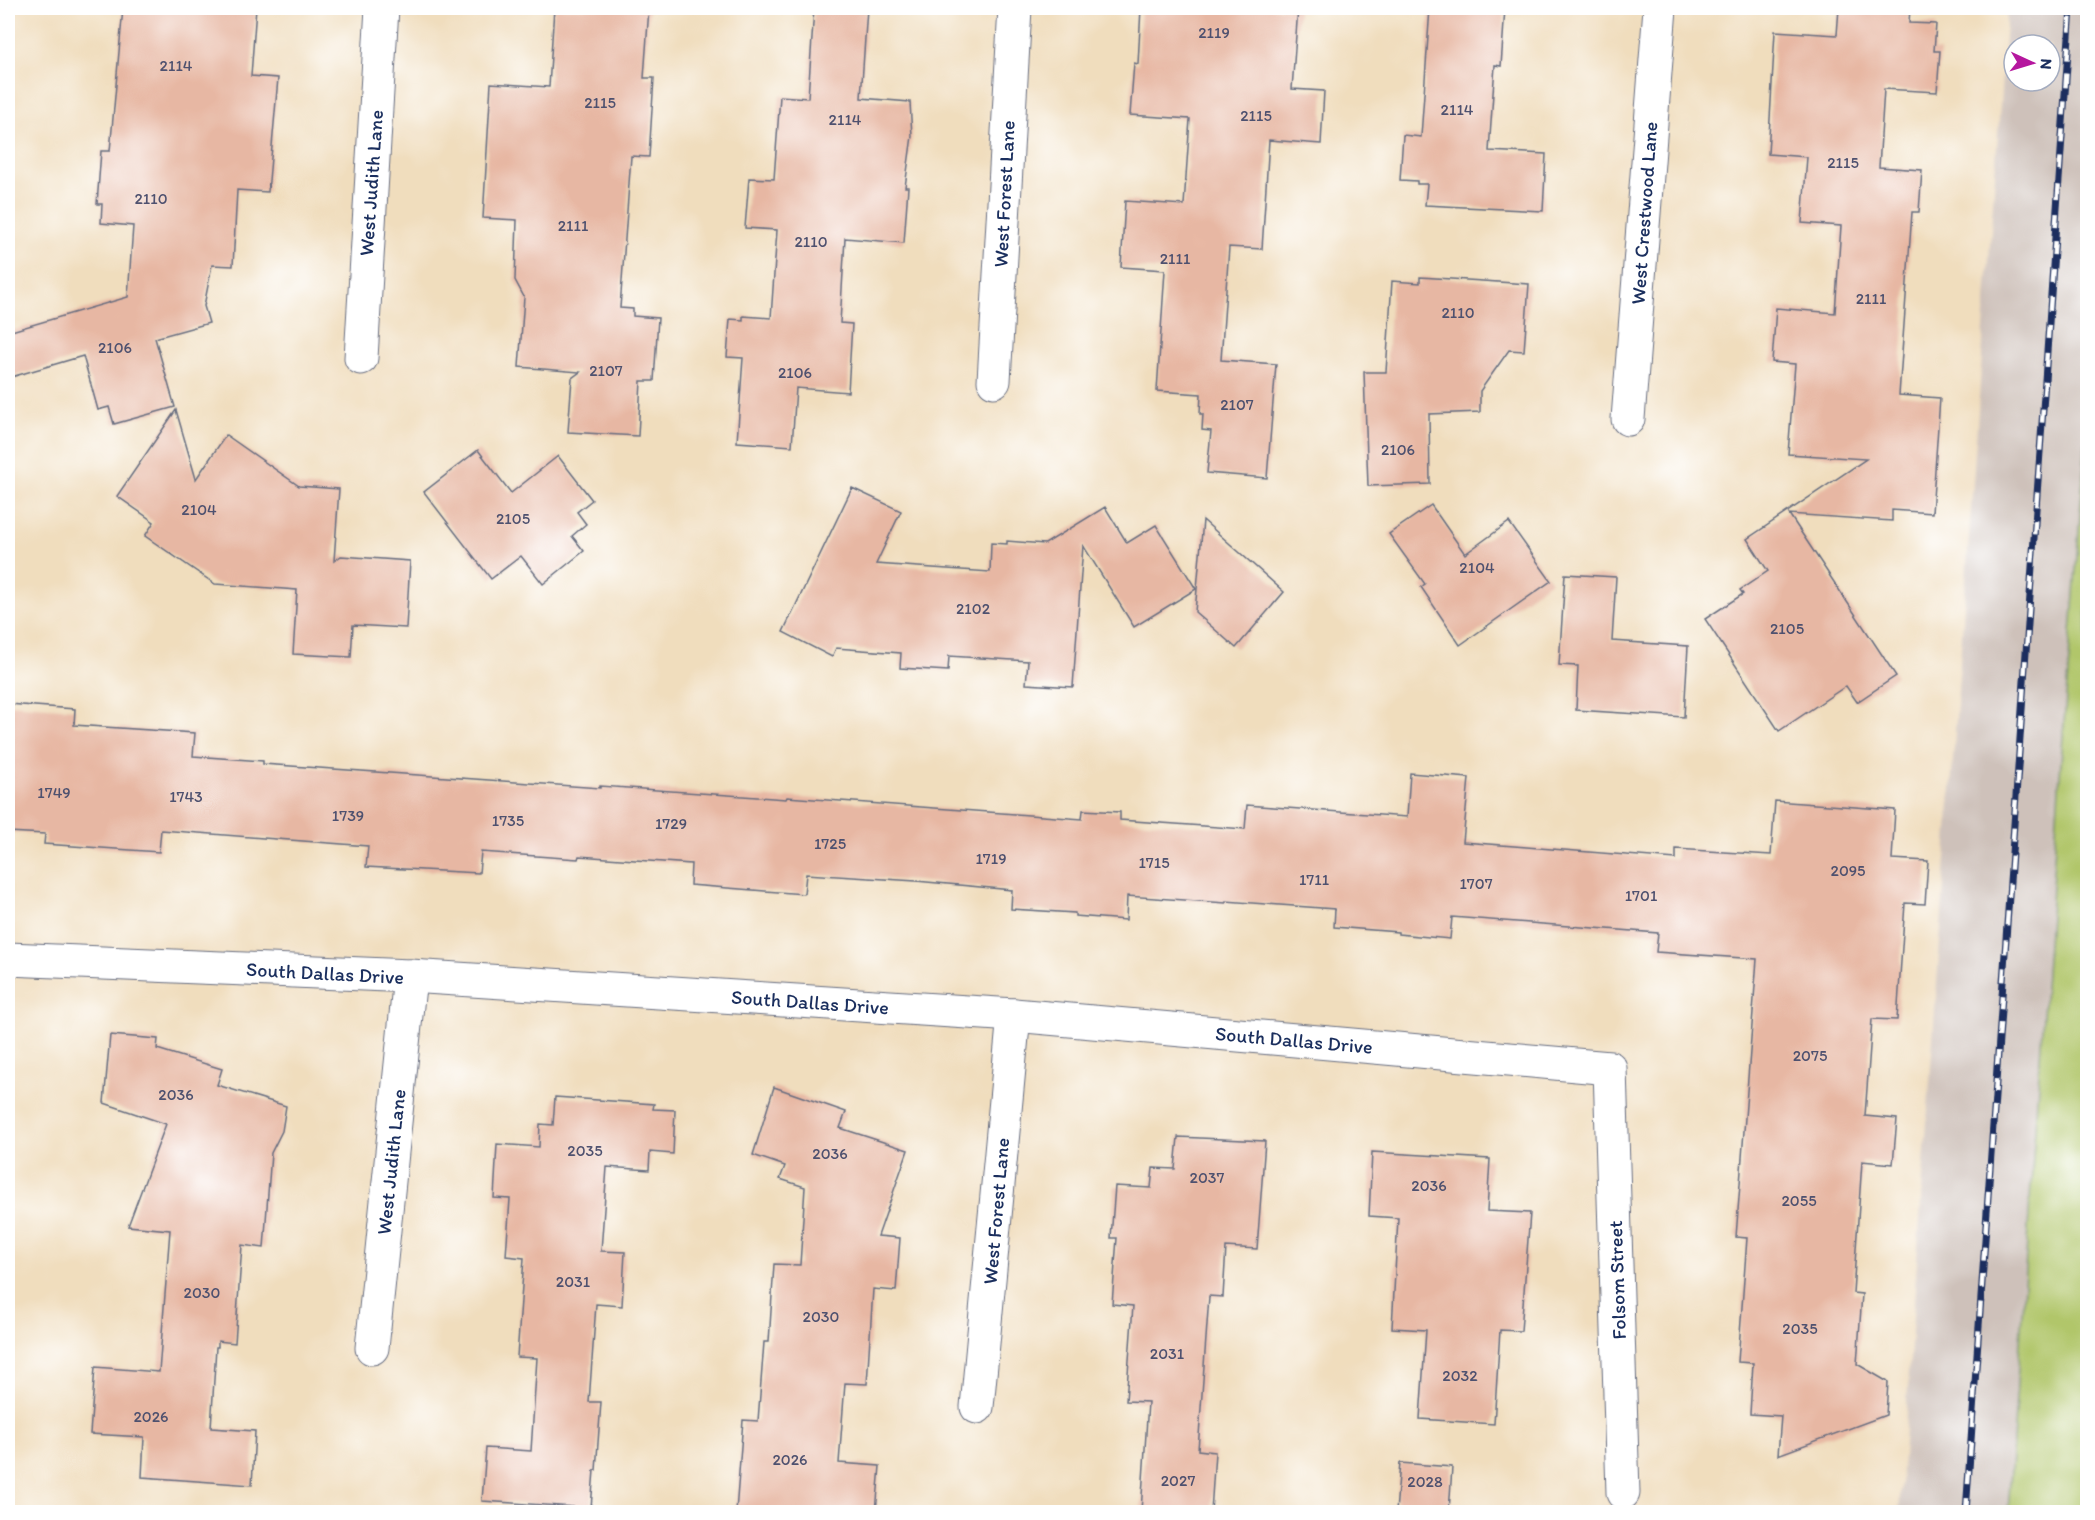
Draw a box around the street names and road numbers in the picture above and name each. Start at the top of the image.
street label: West Judith Lane [354,109,388,257]
street label: West Forest Lane [988,120,1020,268]
street label: West Crestwood Lane [1626,121,1662,305]
street label: South Dallas Drive [245,957,405,989]
street label: South Dallas Drive [730,985,890,1019]
street label: South Dallas Drive [1214,1021,1374,1059]
street label: West Judith Lane [371,1088,411,1236]
street label: West Forest Lane [978,1137,1014,1285]
street label: Folsom Street [1603,1220,1631,1340]

